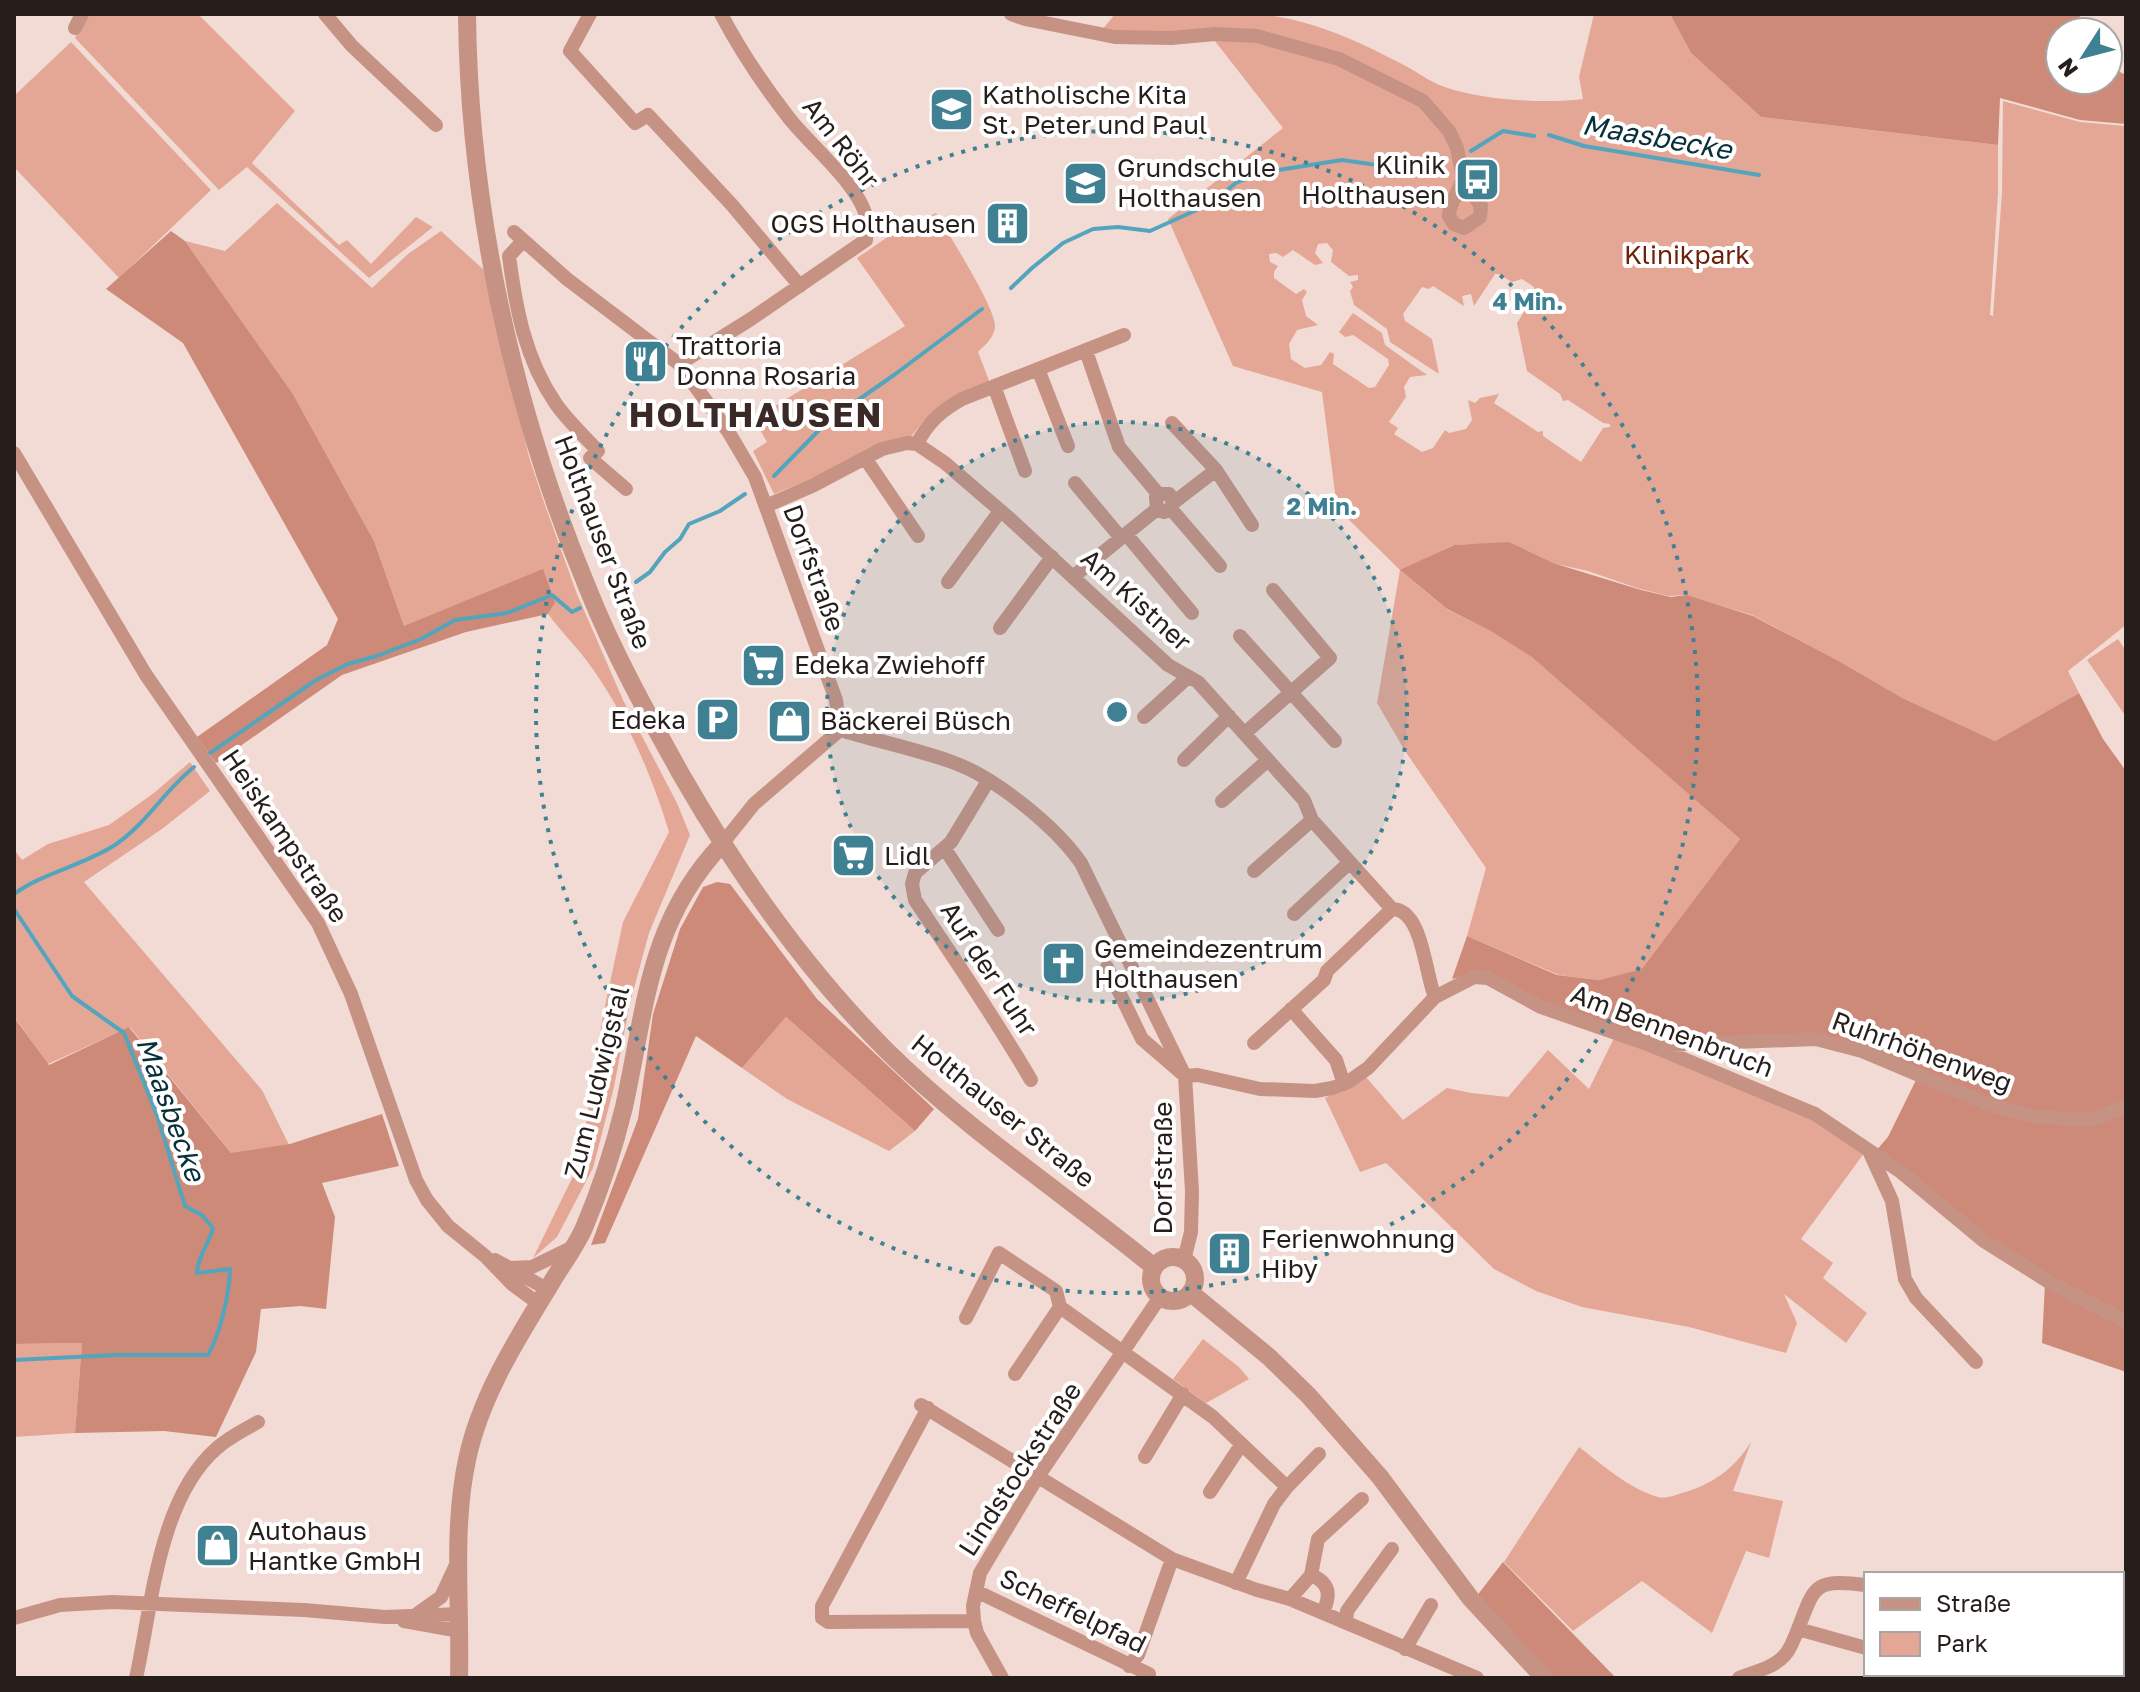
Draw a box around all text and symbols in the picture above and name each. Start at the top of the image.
north arrow [2044,16,2124,96]
text: N [2052,53,2083,83]
place label: Katholische Kita St. Peter und Paul [982,79,1207,140]
school or university icon: Katholische Kita St. Peter und Paul [927,86,975,134]
street label: Am Röhr [797,91,886,194]
water label: Maasbecke [1580,107,1736,166]
place label: Klinik Holthausen [1301,149,1446,210]
place label: Grundschule Holthausen [1117,152,1276,213]
bus stop icon: Klinik Holthausen [1453,156,1501,204]
school or university icon: Grundschule Holthausen [1062,159,1110,207]
building icon: OGS Holthausen [983,200,1031,248]
place label: OGS Holthausen [770,208,976,239]
park label: Klinikpark [1624,239,1750,270]
text: 4 Min. [1492,286,1564,315]
place label: Trattoria Donna Rosaria [676,330,856,391]
restaurant icon: Trattoria Donna Rosaria [621,337,669,385]
district label: HOLTHAUSEN [629,394,883,434]
street label: Holthauser Straße [548,430,659,653]
text: 2 Min. [1287,491,1357,520]
street label: Dorfstraße [777,500,852,636]
street label: Am Kistner [1075,542,1198,657]
supermarket icon: Edeka Zwiehoff [739,641,787,689]
place label: Edeka Zwiehoff [794,649,985,680]
parking icon: Edeka [693,696,741,744]
shop icon: Bäckerei Büsch [765,697,813,745]
centre of rings [1103,698,1131,726]
place label: Edeka [610,704,686,735]
place label: Bäckerei Büsch [820,705,1011,736]
street label: Heiskampstraße [216,743,355,928]
supermarket icon: Lidl [829,832,877,880]
place label: Lidl [884,840,930,871]
street label: Auf der Fuhr [935,896,1044,1042]
place label: Gemeindezentrum Holthausen [1094,933,1323,994]
church icon: Gemeindezentrum Holthausen [1039,940,1087,988]
street label: Am Bennenbruch [1566,978,1778,1083]
street label: Zum Ludwigstal [558,982,635,1181]
street label: Ruhrhöhenweg [1828,1005,2016,1098]
street label: Holthauser Straße [905,1027,1101,1194]
water label: Maasbecke [130,1032,213,1187]
street label: Dorfstraße [1147,1102,1178,1234]
place label: Ferienwohnung Hiby [1261,1223,1455,1284]
building icon: Ferienwohnung Hiby [1206,1230,1254,1278]
street label: Lindstockstraße [952,1376,1087,1562]
place label: Autohaus Hantke GmbH [248,1515,421,1576]
shop icon: Autohaus Hantke GmbH [193,1522,241,1570]
street label: Scheffelpfad [995,1562,1152,1659]
legend [1864,1572,2124,1676]
text: Straße [1936,1588,2011,1617]
text: Park [1936,1628,1988,1657]

